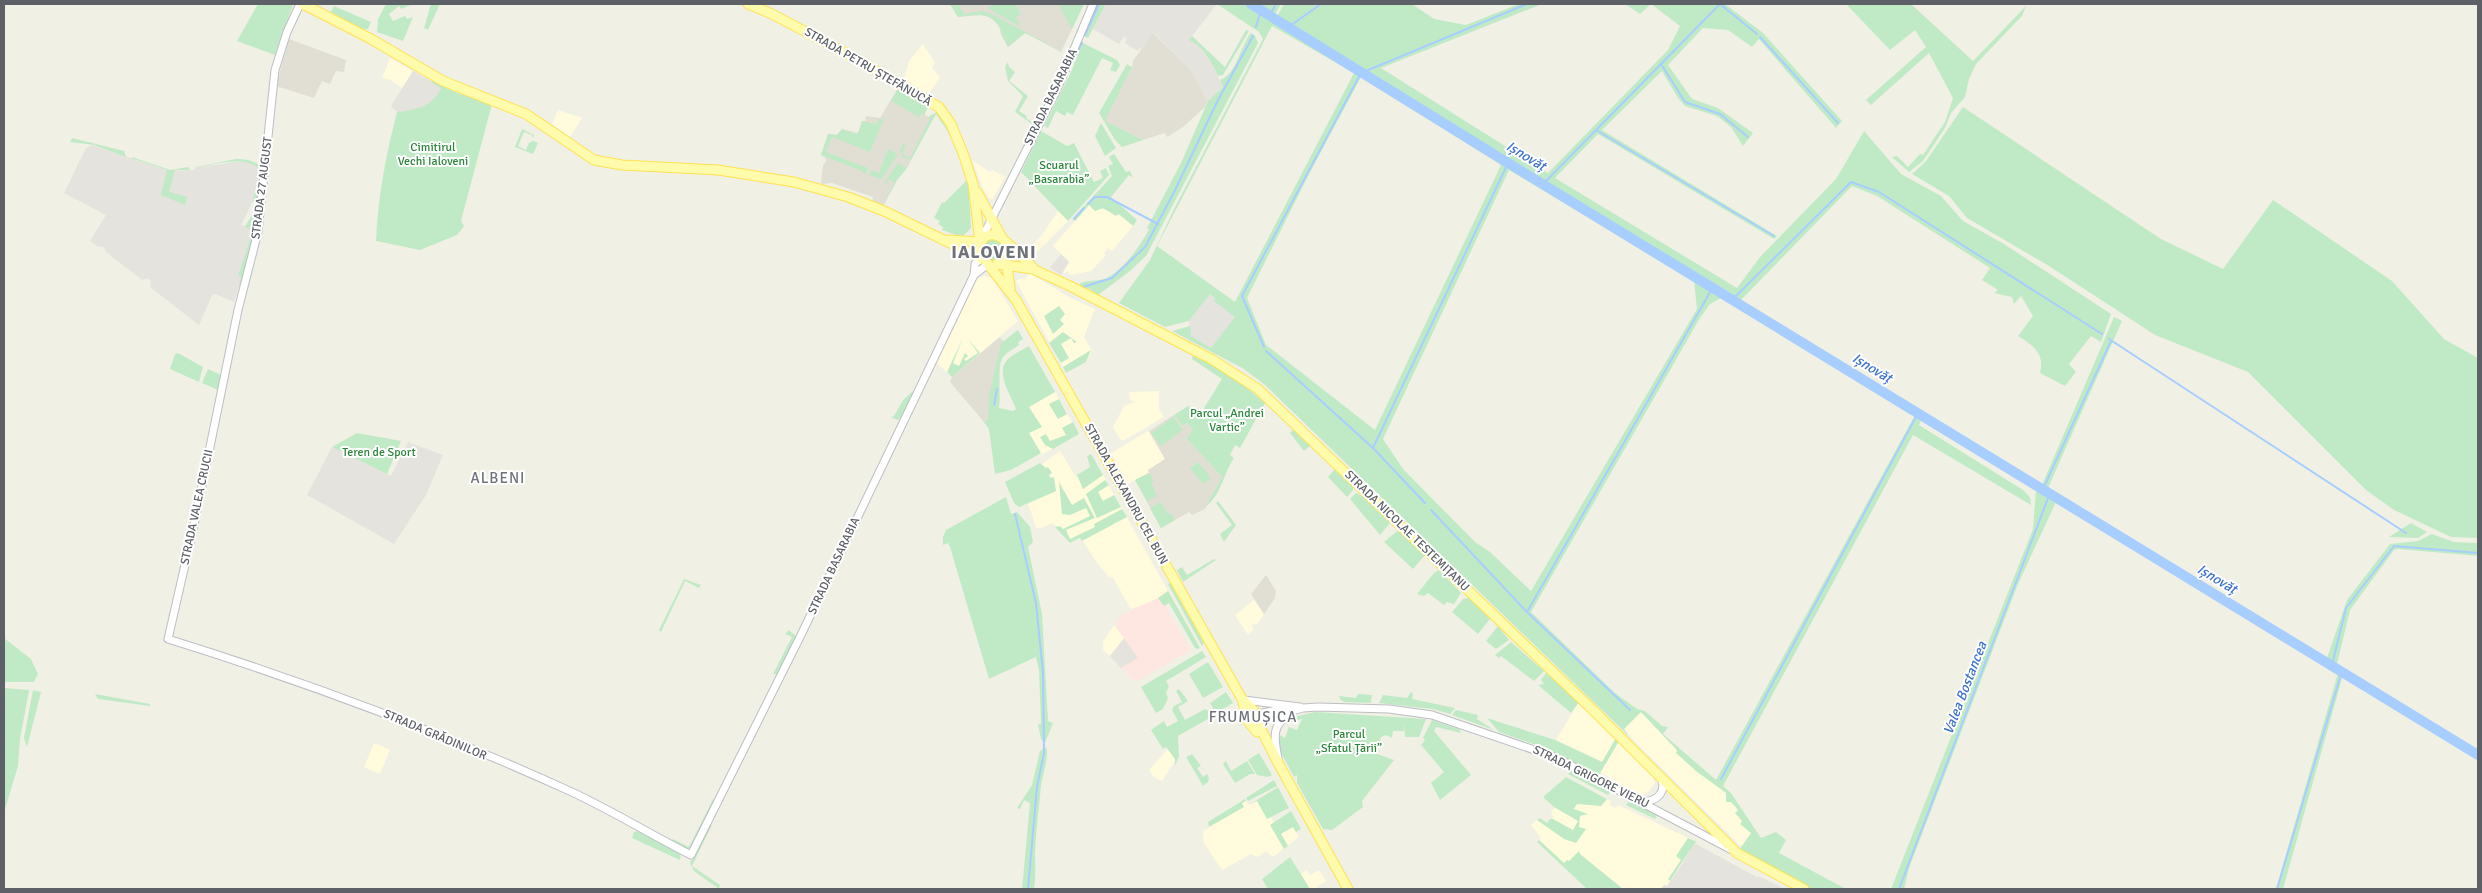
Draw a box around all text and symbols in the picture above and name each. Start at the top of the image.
street label: STRADA PETRU ȘTEFĂNUCĂ [802,24,935,110]
street label: STRADA BASARABIA [1021,46,1081,148]
street label: STRADA 27 AUGUST [248,136,276,240]
water label: Ișnovăț [1503,138,1551,175]
park label: Cimitirul Vechi Ialoveni [398,140,468,169]
park label: Scuarul „Basarabia” [1029,158,1089,187]
district label: IALOVENI [951,241,1037,263]
water label: Ișnovăț [1849,350,1897,387]
park label: Parcul „Andrei Vartic” [1190,406,1264,435]
street label: STRADA ALEXANDRU CEL BUN [1081,421,1171,567]
park label: Teren de Sport [342,445,416,460]
street label: STRADA VALEA CRUCII [177,448,217,566]
street label: STRADA NICOLAE TESTEMIȚANU [1341,467,1473,595]
district label: ALBENI [470,469,526,487]
street label: STRADA BASARABIA [805,514,863,617]
water label: Ișnovăț [2194,561,2242,598]
water label: Valea Bostancea [1940,638,1991,737]
street label: STRADA GRĂDINILOR [381,706,489,764]
district label: FRUMUȘICA [1209,708,1297,726]
park label: Parcul „Sfatul Țării” [1316,727,1382,756]
street label: STRADA GRIGORE VIERU [1530,742,1652,812]

